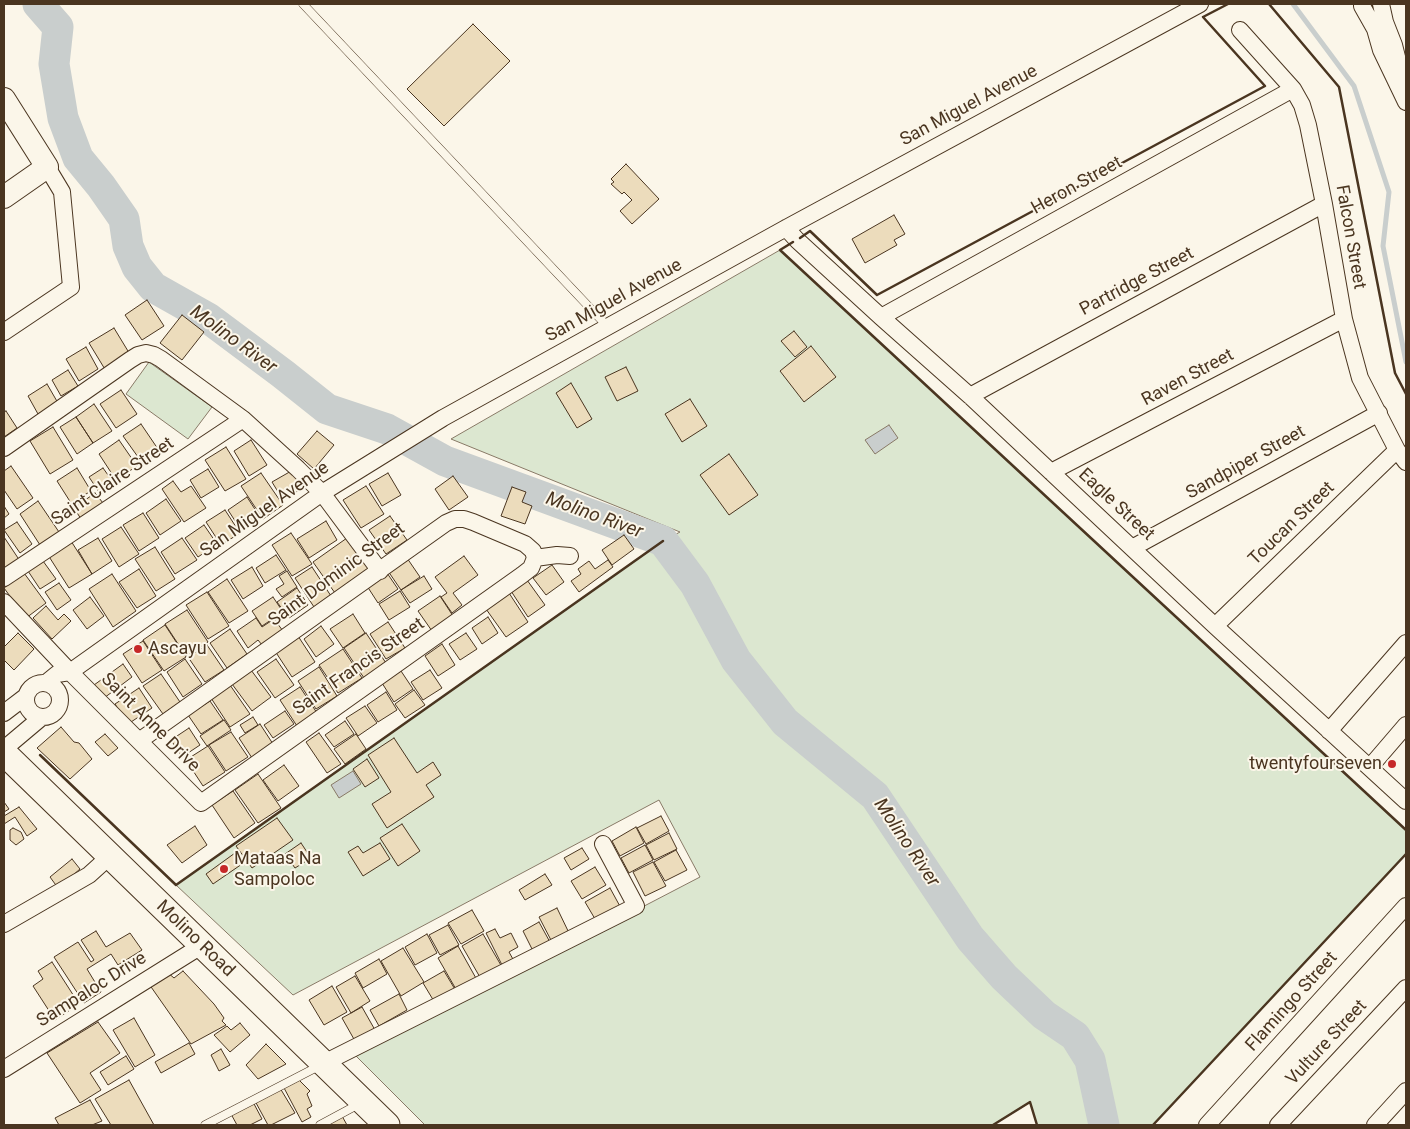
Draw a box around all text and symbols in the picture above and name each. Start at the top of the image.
street label: San Miguel Avenue [897,61,1041,151]
street label: Heron Street [1028,152,1126,220]
street label: Falcon Street [1330,183,1370,291]
street label: Partridge Street [1076,243,1198,321]
street label: San Miguel Avenue [542,255,686,347]
water label: Molino River [185,301,281,379]
street label: Raven Street [1138,345,1238,411]
street label: Sandpiper Street [1183,421,1309,505]
street label: Saint Claire Street [48,433,178,531]
street label: San Miguel Avenue [196,457,334,563]
street label: Eagle Street [1074,464,1158,546]
street label: Toucan Street [1245,478,1339,570]
water label: Molino River [542,488,646,544]
street label: Saint Dominic Street [265,518,409,632]
street label: Saint Francis Street [289,614,429,720]
place label: Ascayu [148,638,207,660]
marker: Ascayu [132,643,144,655]
street label: Saint Anne Drive [96,669,204,777]
place label: twentyfourseven [1249,753,1382,775]
marker: twentyfourseven [1386,758,1398,770]
water label: Molino River [868,795,944,891]
place label: Mataas Na Sampoloc [234,848,321,891]
marker: Mataas Na Sampoloc [218,863,230,875]
street label: Molino Road [151,896,239,982]
street label: Sampaloc Drive [33,948,151,1032]
street label: Flamingo Street [1242,948,1342,1056]
street label: Vulture Street [1282,996,1372,1090]

